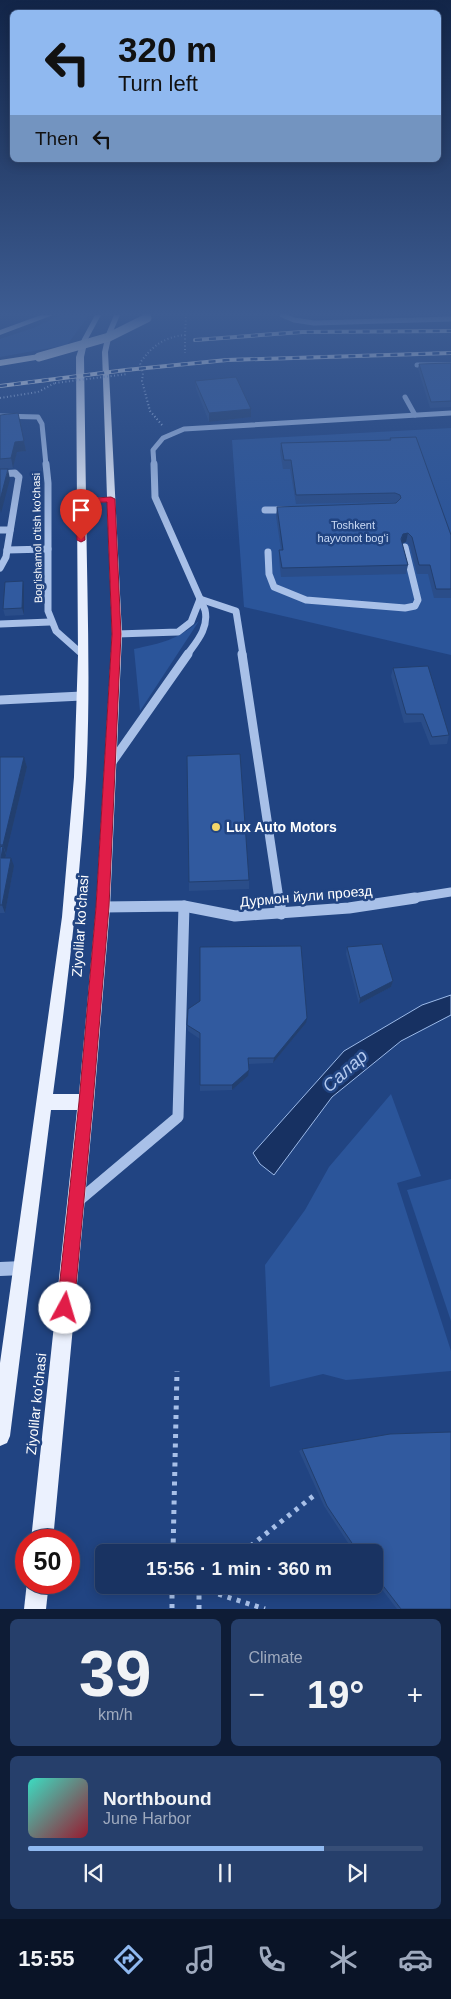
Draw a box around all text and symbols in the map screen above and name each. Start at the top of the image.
icon: left [35,30,100,95]
text: 320 m [118,30,217,69]
text: Turn left [118,71,198,96]
icon: left [88,125,116,153]
text: Then [35,128,78,149]
street label: Bog'ishamol o'tish ko'chasi [30,473,44,603]
pin [60,489,102,540]
icon: arrive [67,496,95,524]
park label: Toshkent hayvonot bogʻi [318,519,388,544]
place label: Lux Auto Motors [226,819,337,835]
marker: Lux Auto Motors [210,821,222,833]
street label: Ziyolilar ko'chasi [68,874,92,978]
street label: Дурмон йули проезд [239,882,373,910]
water label: Салар [319,1046,371,1096]
position arrow [38,1281,90,1333]
street label: Ziyolilar ko'chasi [23,1352,49,1456]
speed limit sign: 50 [15,1529,80,1594]
text: 15:56 · 1 min · 360 m [146,1558,332,1579]
text: 39 [79,1637,151,1710]
text: Climate [249,1649,303,1666]
text: 19° [307,1674,364,1716]
text: − [249,1679,265,1710]
text: + [407,1679,423,1710]
text: km/h [98,1706,133,1723]
text: Northbound [103,1788,212,1809]
text: June Harbor [103,1810,191,1827]
icon: previous [80,1859,108,1887]
icon: pause [211,1859,239,1887]
icon: next [343,1859,371,1887]
icon: directions [111,1942,146,1977]
icon: music [183,1942,218,1977]
icon: phone [254,1942,289,1977]
icon: climate [326,1942,361,1977]
icon: car [398,1942,433,1977]
text: 15:55 [18,1946,75,1971]

